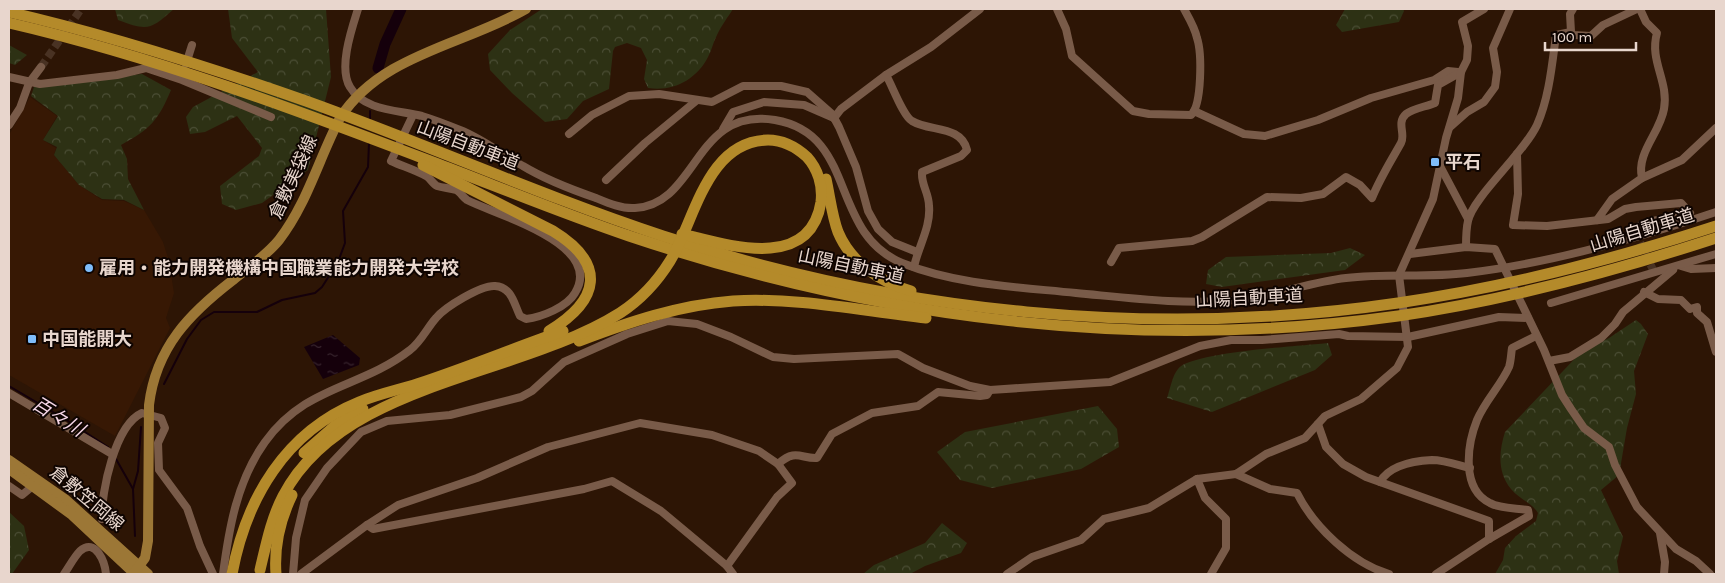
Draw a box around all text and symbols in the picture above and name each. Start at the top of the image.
scale bar [1545,20,1636,52]
text: 100 m [1552,28,1592,46]
street label: 山陽自動車道 [414,115,522,175]
street label: 倉敷美袋線 [264,132,322,222]
place label: 平石 [1445,151,1481,173]
marker: 平石 [1429,156,1441,168]
street label: 山陽自動車道 [1587,204,1697,256]
street label: 山陽自動車道 [796,244,906,288]
place label: 雇用・能力開発機構中国職業能力開発大学校 [99,257,459,279]
marker: 雇用・能力開発機構中国職業能力開発大学校 [83,262,95,274]
street label: 山陽自動車道 [1194,284,1304,312]
place label: 中国能開大 [42,328,132,350]
marker: 中国能開大 [26,333,38,345]
water label: 百々川 [28,393,90,442]
street label: 倉敷笠岡線 [45,461,129,535]

